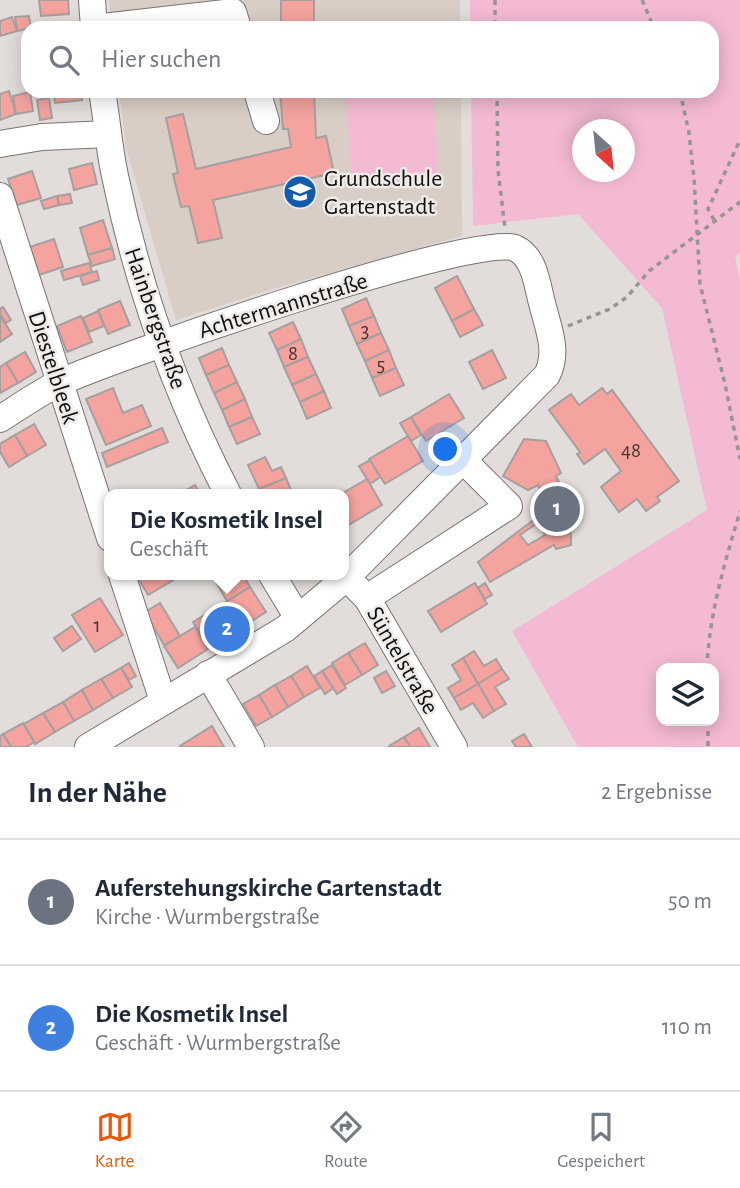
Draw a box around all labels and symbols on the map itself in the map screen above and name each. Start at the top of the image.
north arrow [572,119,635,182]
place label: Grundschule Gartenstadt [324,167,442,219]
school or university icon: Grundschule Gartenstadt [281,173,319,211]
street label: Hainbergstraße [120,245,190,392]
street label: Achtermannstraße [196,269,371,343]
street label: Diestelbleek [24,308,83,427]
house number: 3 [361,320,369,341]
house number: 8 [288,343,298,364]
house number: 5 [377,354,385,375]
your location [428,432,462,466]
house number: 48 [621,440,641,461]
pin: 1 [534,483,580,535]
pin: 2 [204,603,250,655]
street label: Süntelstraße [362,603,442,718]
house number: 1 [93,615,101,636]

